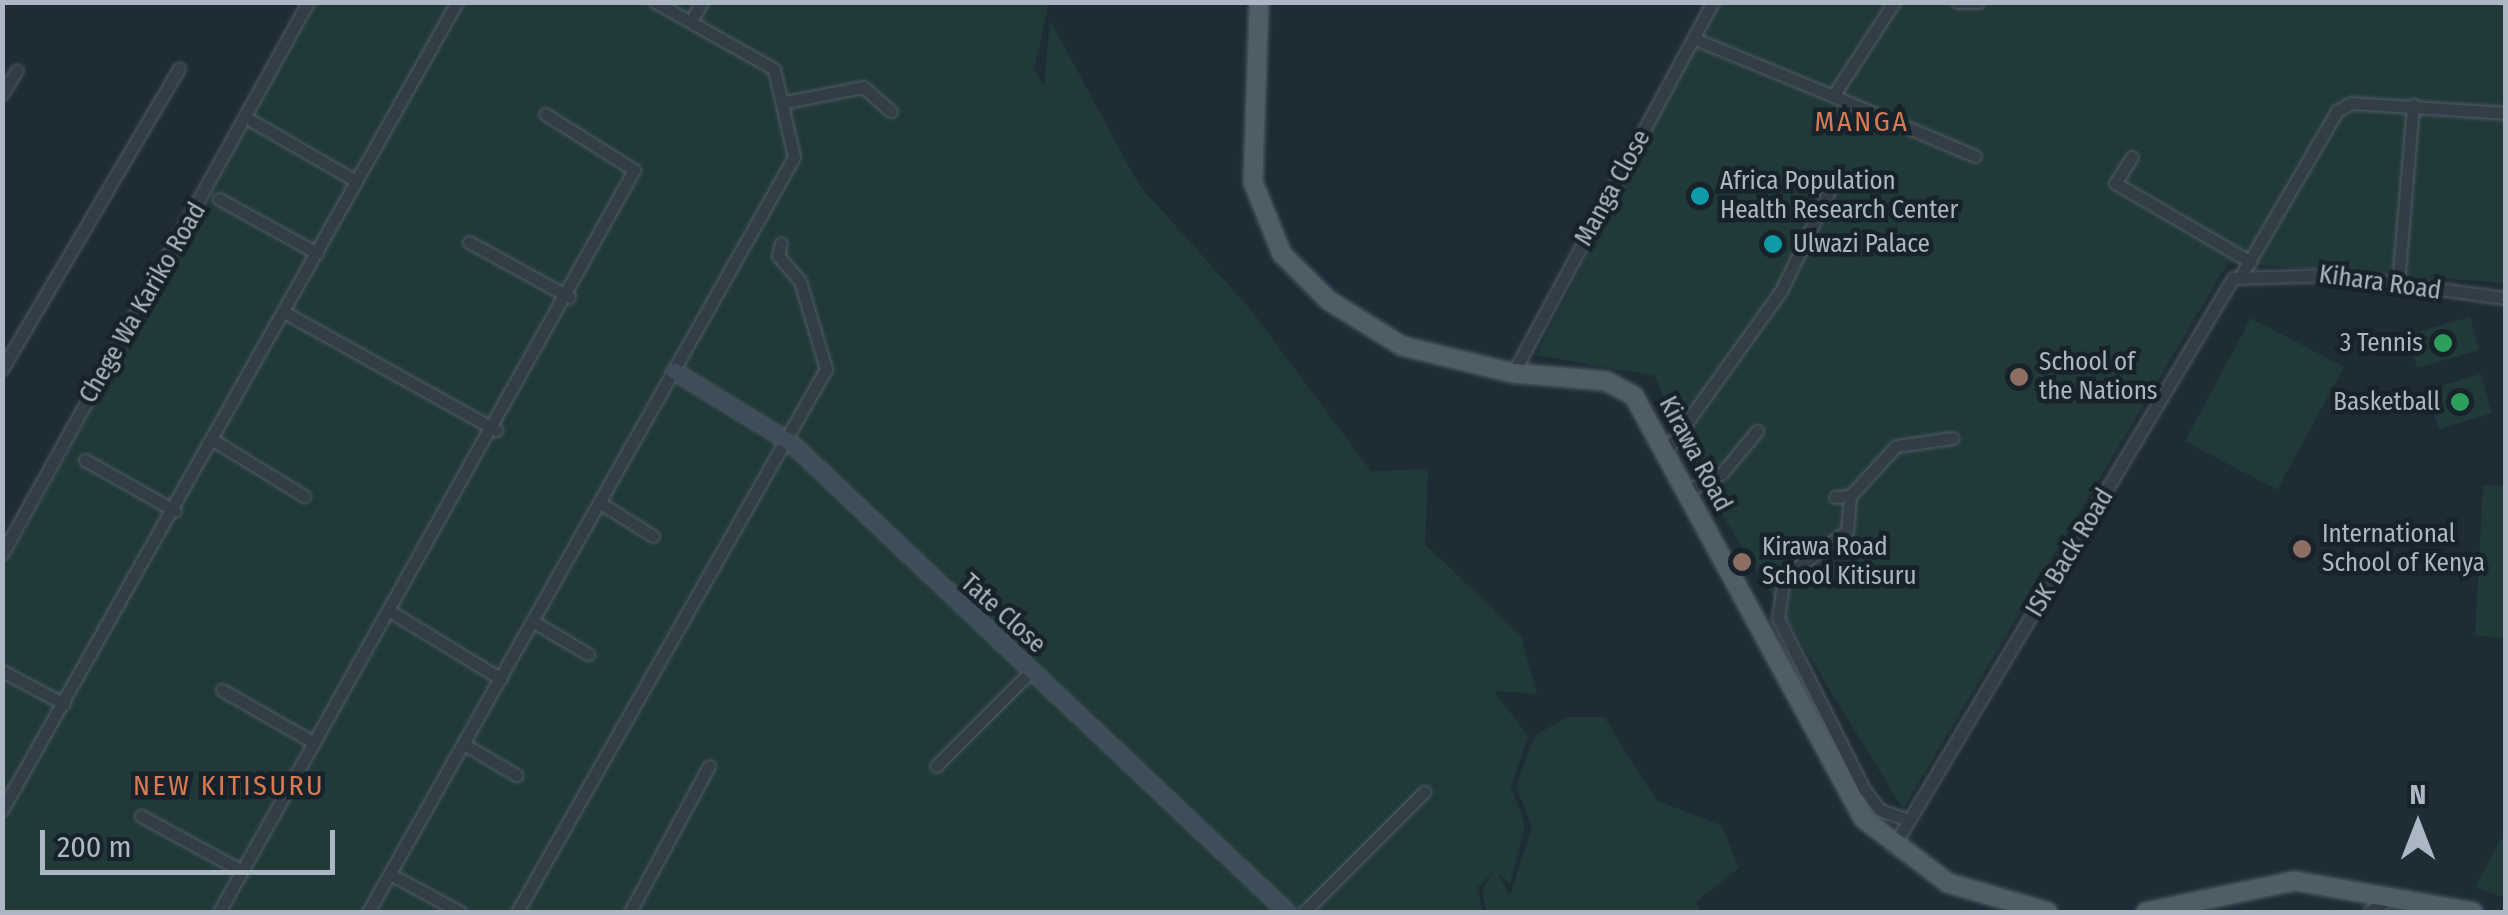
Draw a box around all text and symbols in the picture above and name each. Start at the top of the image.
district label: MANGA [1815,105,1909,139]
street label: Manga Close [1569,125,1657,251]
place label: Africa Population Health Research Center [1720,167,1958,226]
marker: Africa Population Health Research Center [1689,185,1711,207]
street label: Chege Wa Kariko Road [73,198,213,408]
place label: Ulwazi Palace [1793,229,1930,259]
marker: Ulwazi Palace [1762,233,1784,255]
street label: Kihara Road [2317,260,2443,306]
place label: 3 Tennis [2340,328,2423,358]
marker: 3 Tennis [2432,332,2454,354]
place label: School of the Nations [2039,348,2157,407]
marker: School of the Nations [2008,366,2030,388]
place label: Basketball [2333,387,2440,417]
marker: Basketball [2449,391,2471,413]
street label: Kirawa Road [1652,392,1738,516]
street label: ISK Back Road [2020,484,2120,622]
place label: International School of Kenya [2322,520,2485,579]
place label: Kirawa Road School Kitisuru [1762,533,1917,592]
marker: International School of Kenya [2291,538,2313,560]
marker: Kirawa Road School Kitisuru [1731,551,1753,573]
street label: Tate Close [954,568,1052,660]
district label: NEW KITISURU [133,769,325,803]
north arrow [2368,775,2468,875]
text: N [2410,778,2426,811]
scale bar [45,810,340,872]
text: 200 m [57,829,132,865]

